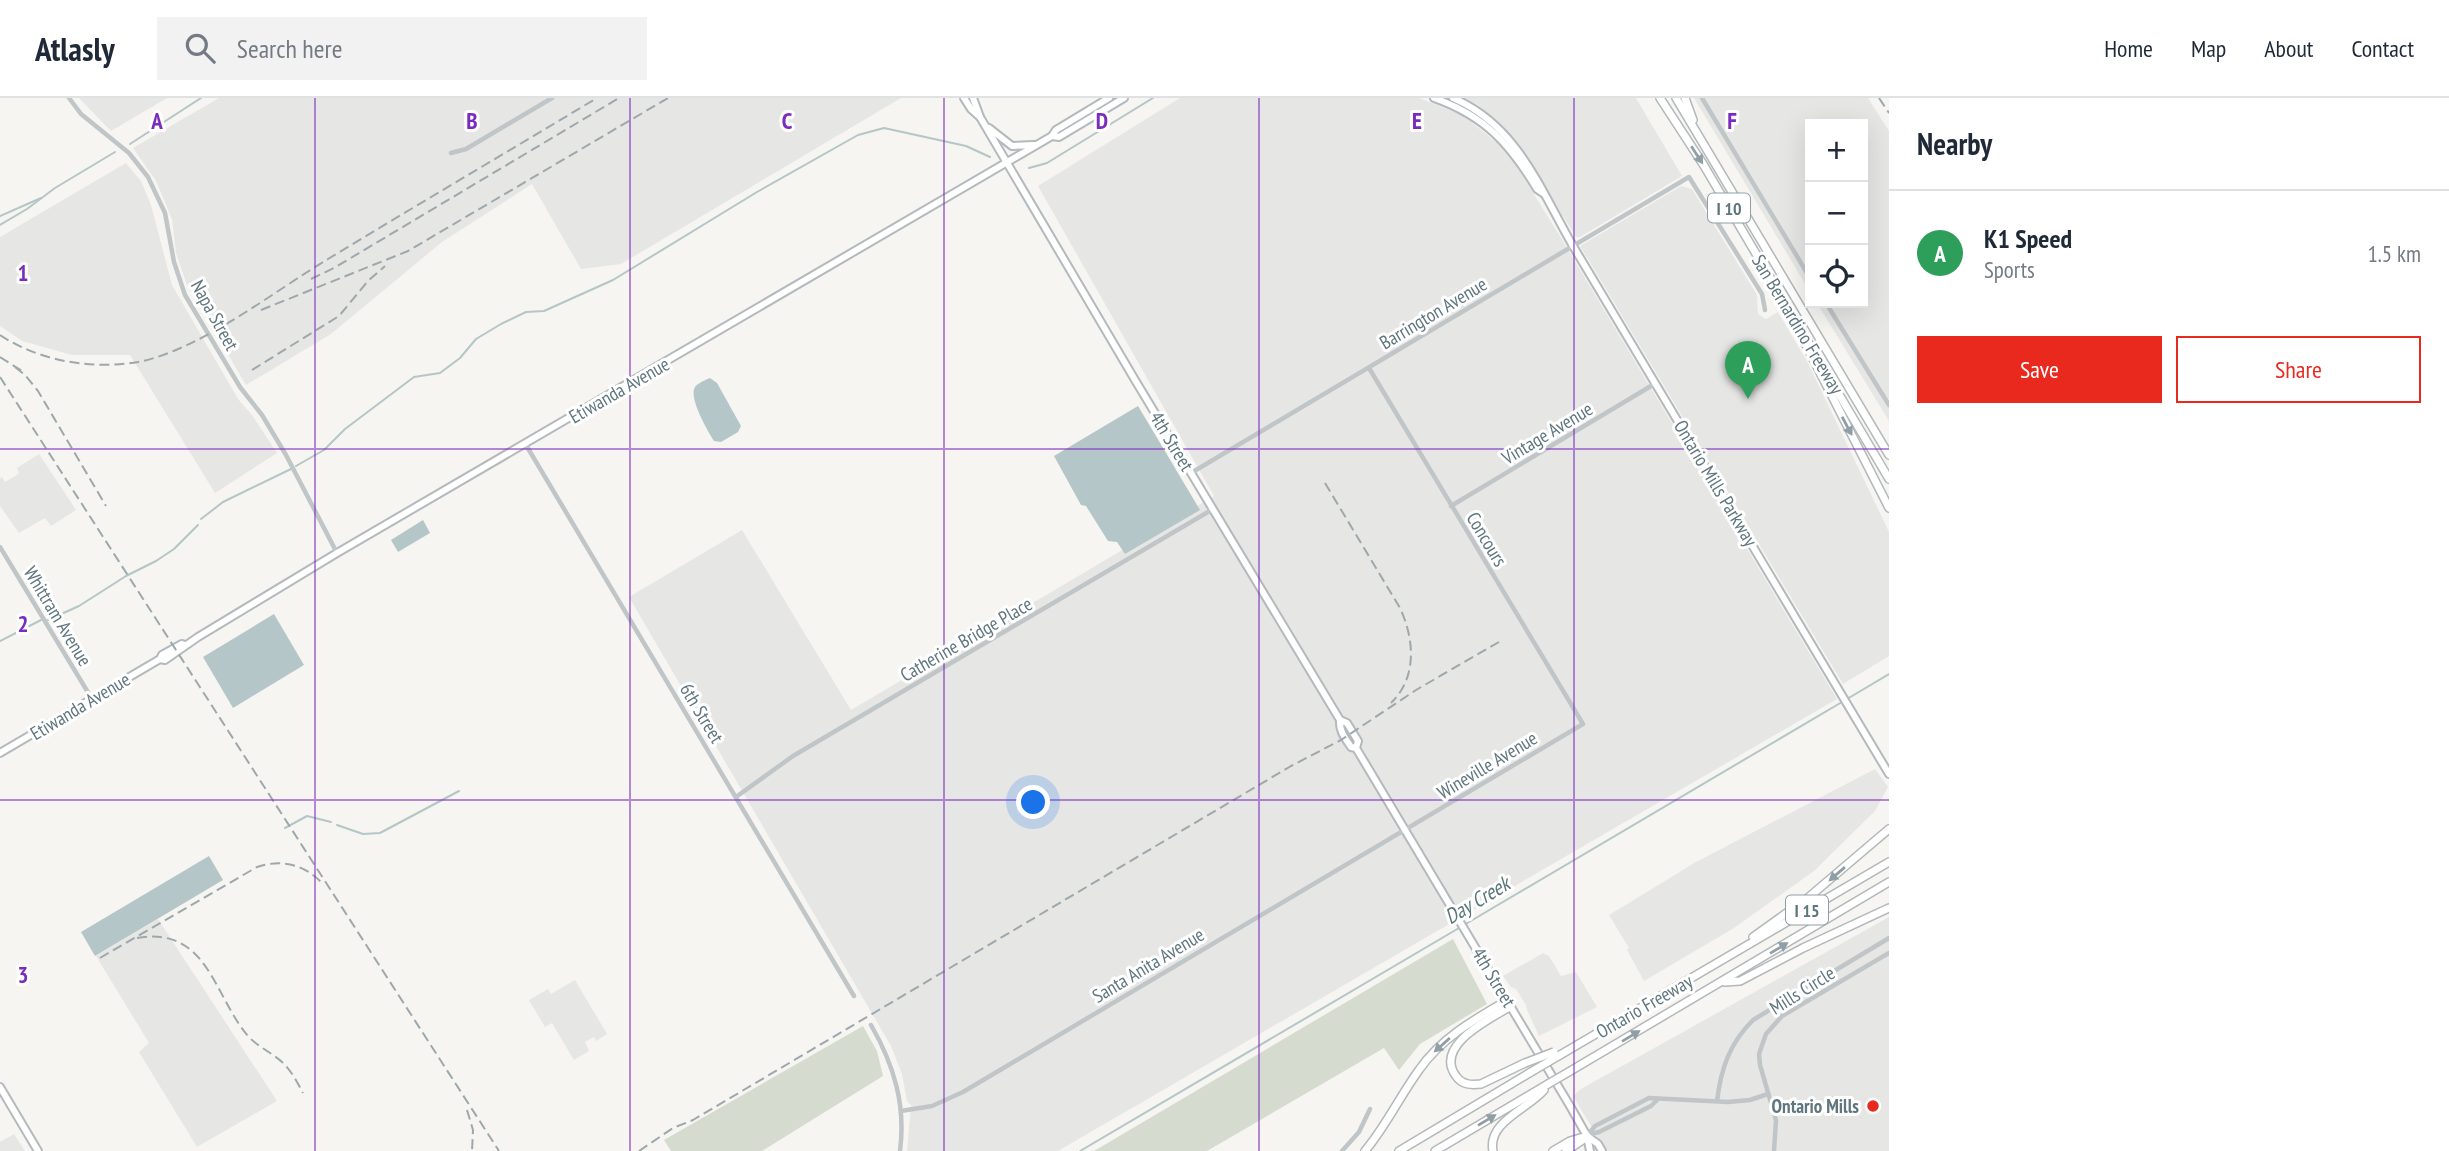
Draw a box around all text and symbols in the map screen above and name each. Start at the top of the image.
search box [157,17,647,80]
text: Atlasly [35,27,115,70]
icon: search [181,29,219,67]
text: Search here [237,32,342,65]
text: Home [2104,33,2153,64]
text: Map [2191,33,2226,64]
text: About [2264,33,2313,64]
text: Contact [2351,33,2414,64]
text: A [150,106,163,135]
text: B [466,106,478,135]
text: C [782,106,793,135]
text: D [1096,106,1108,135]
text: E [1412,106,1422,135]
text: F [1727,106,1737,135]
map controls [1805,119,1868,308]
button: + [1805,119,1868,182]
text: Nearby [1917,124,1992,163]
one-way arrow [1691,146,1704,165]
button: − [1805,182,1868,245]
road number: I 10 [1708,194,1750,222]
text: K1 Speed [1984,222,2072,255]
text: A [1934,239,1946,268]
text: 1.5 km [2367,239,2421,268]
button: locate [1805,245,1868,308]
street label: San Bernardino Freeway [1747,250,1850,399]
text: Sports [1984,255,2035,284]
text: 1 [18,258,29,287]
street label: Barrington Avenue [1375,272,1491,354]
street label: Napa Street [186,275,245,355]
button: Save [1917,336,2162,403]
button: Share [2176,336,2421,403]
pin: A [1725,341,1771,399]
street label: Etiwanda Avenue [564,352,674,428]
street label: Vintage Avenue [1496,396,1597,470]
street label: 4th Street [1145,407,1200,476]
street label: Ontario Mills Parkway [1669,416,1764,551]
one-way arrow [1841,416,1853,436]
street label: Concours [1461,507,1513,571]
street label: Whittram Avenue [19,562,97,670]
street label: Catherine Bridge Place [896,591,1036,687]
text: 2 [18,609,29,638]
street label: Etiwanda Avenue [26,667,134,745]
street label: 6th Street [675,679,730,748]
street label: Wineville Avenue [1433,726,1542,804]
your location [1016,785,1050,819]
one-way arrow [1828,866,1846,882]
water label: Day Creek [1439,869,1517,930]
road number: I 15 [1786,896,1828,924]
street label: Santa Anita Avenue [1088,922,1208,1008]
one-way arrow [1770,941,1789,954]
street label: 4th Street [1467,943,1522,1012]
text: 3 [18,960,29,989]
street label: Mills Circle [1765,961,1839,1019]
street label: Ontario Freeway [1591,968,1697,1043]
one-way arrow [1621,1029,1640,1042]
one-way arrow [1434,1036,1451,1052]
place label: Ontario Mills [1772,1094,1859,1118]
marker: Ontario Mills [1865,1098,1881,1114]
one-way arrow [1478,1114,1497,1126]

